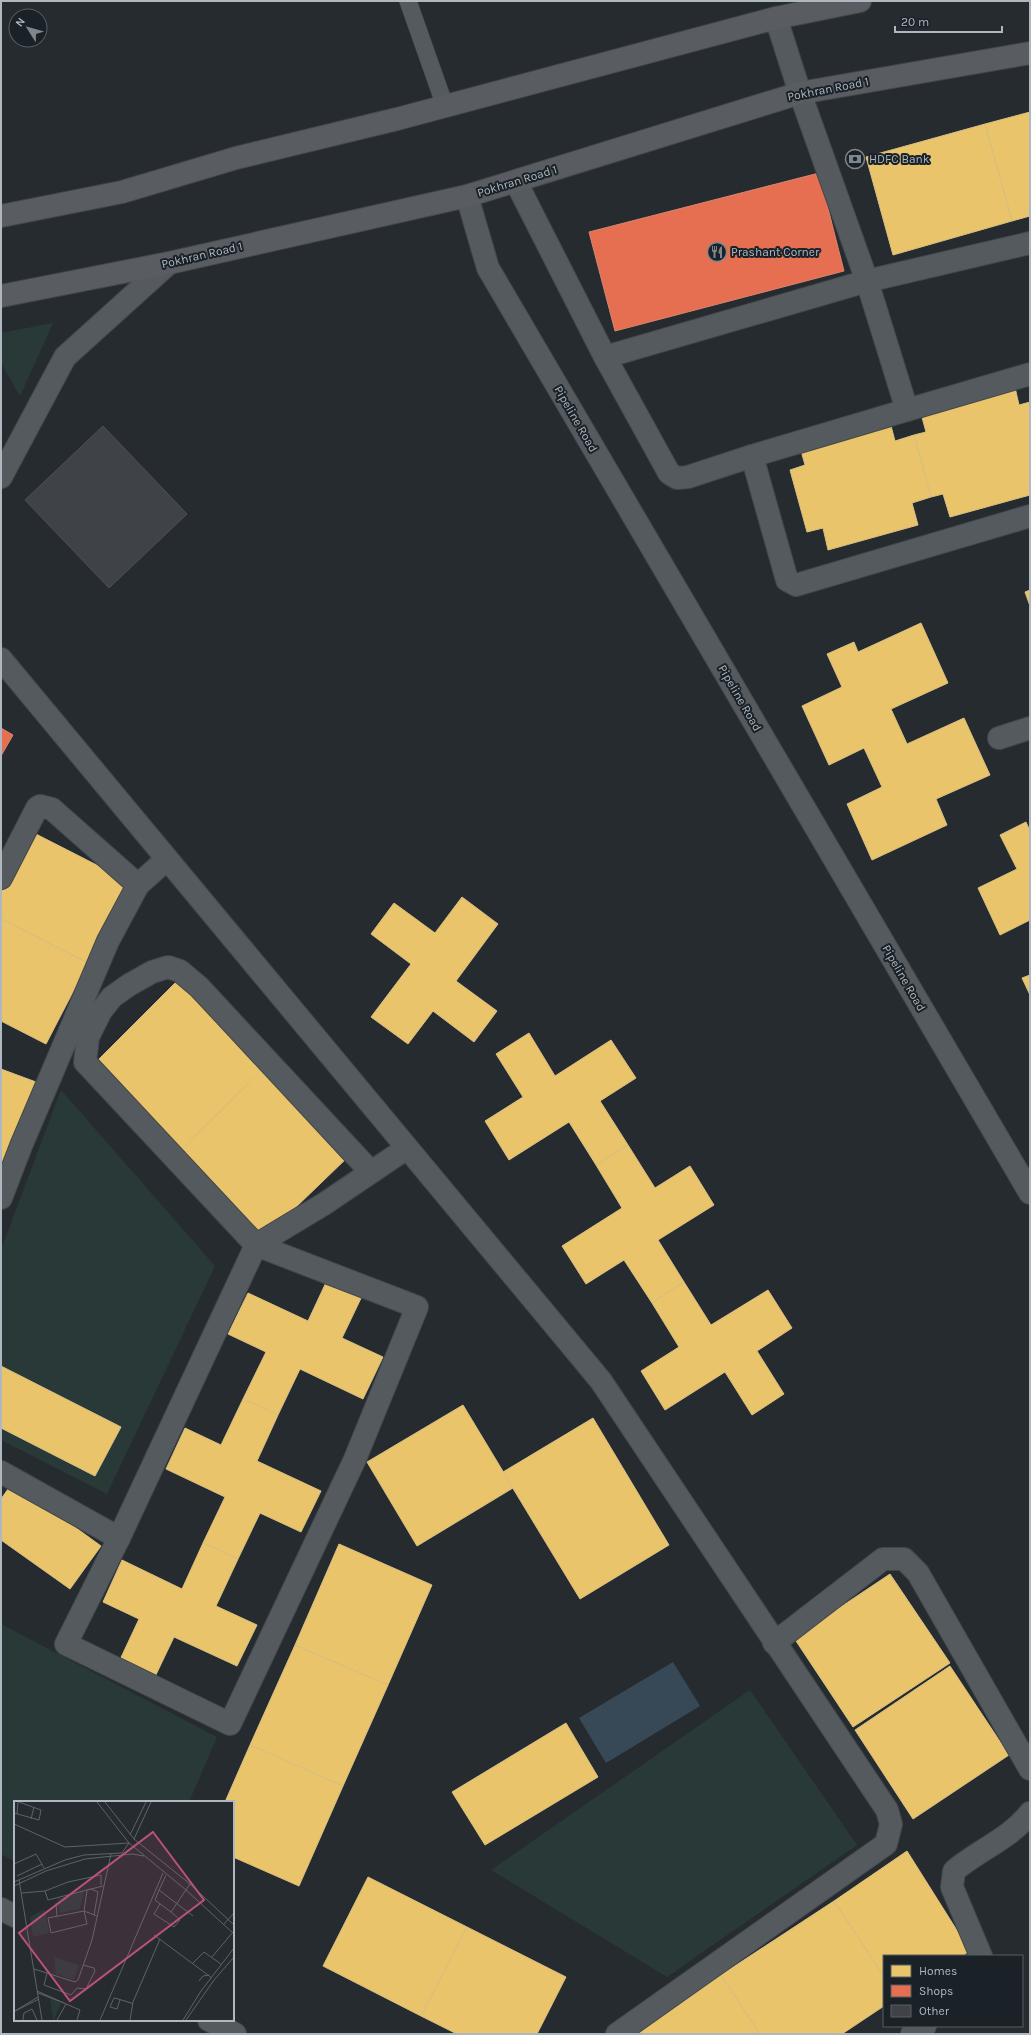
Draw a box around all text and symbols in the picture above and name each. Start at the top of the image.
north arrow [8,8,48,48]
scale bar [895,8,1002,34]
text: N [13,15,28,29]
text: 20 m [901,15,929,29]
street label: Pokhran Road 1 [786,74,870,104]
bank icon: HDFC Bank [844,148,866,170]
place label: HDFC Bank [869,152,930,166]
street label: Pokhran Road 1 [475,162,559,200]
street label: Pokhran Road 1 [160,239,244,271]
restaurant icon: Prashant Corner [706,241,728,263]
place label: Prashant Corner [731,245,820,259]
street label: Pipeline Road [551,383,601,455]
street label: Pipeline Road [715,662,765,734]
street label: Pipeline Road [879,942,929,1014]
inset map [14,1801,234,2021]
legend [883,1955,1023,2027]
text: Homes [919,1964,957,1978]
text: Shops [919,1984,953,1998]
text: Other [919,2004,950,2018]

